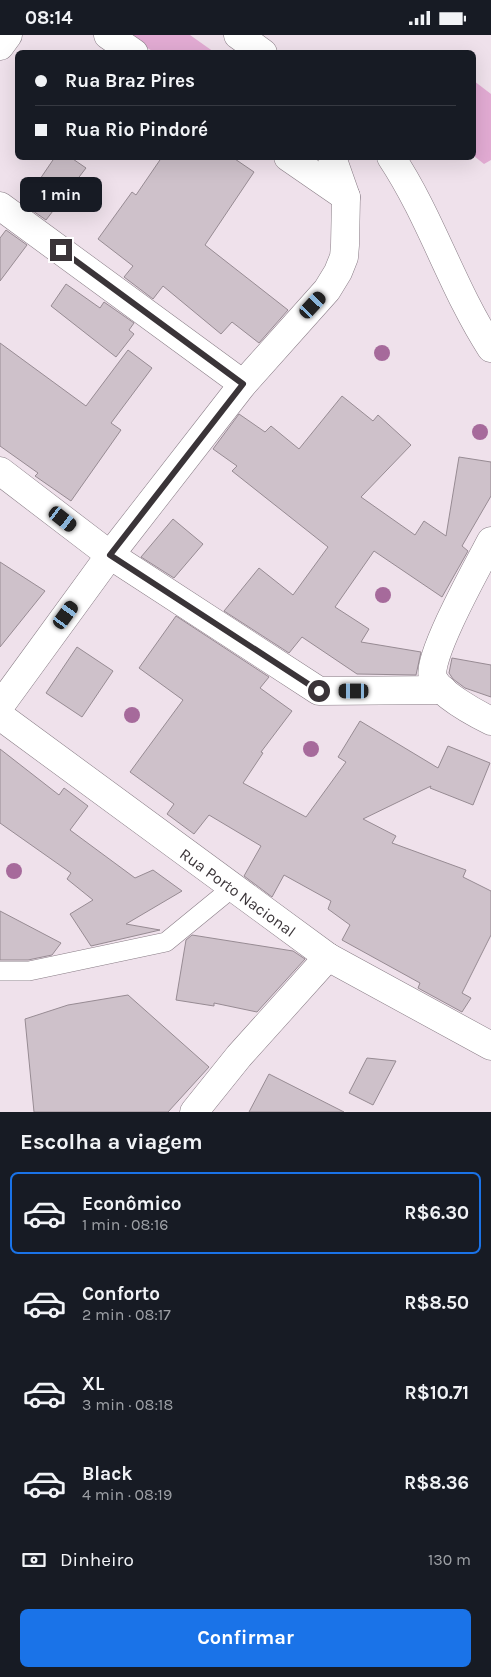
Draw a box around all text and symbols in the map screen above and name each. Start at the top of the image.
text: 08:14 [25,7,73,29]
text: Rua Braz Pires [65,70,195,92]
text: Rua Rio Pindoré [65,119,208,141]
callout: 1 min [20,177,102,213]
text: 1 min [41,185,81,204]
route end [50,239,72,261]
car [297,289,328,321]
car [46,504,79,534]
car [51,598,80,632]
route start [308,680,330,702]
car [339,684,369,699]
street label: Rua Porto Nacional [176,844,299,941]
text: Escolha a viagem [20,1129,203,1155]
icon: car [22,1191,67,1236]
text: Econômico [82,1193,182,1215]
text: R$6.30 [404,1202,469,1224]
text: 1 min · 08:16 [82,1215,168,1234]
icon: car [22,1281,67,1326]
text: Conforto [82,1283,160,1305]
text: R$8.50 [404,1292,469,1314]
text: 2 min · 08:17 [82,1305,171,1324]
icon: car [22,1371,67,1416]
text: XL [82,1373,104,1395]
text: R$10.71 [405,1382,469,1404]
text: 3 min · 08:18 [82,1395,173,1414]
icon: car [22,1461,67,1506]
text: Black [82,1463,133,1485]
text: R$8.36 [404,1472,469,1494]
text: 4 min · 08:19 [82,1485,172,1504]
icon: cash [20,1546,48,1574]
text: Dinheiro [60,1549,134,1571]
text: 130 m [428,1550,471,1569]
button: Confirmar [20,1609,471,1667]

